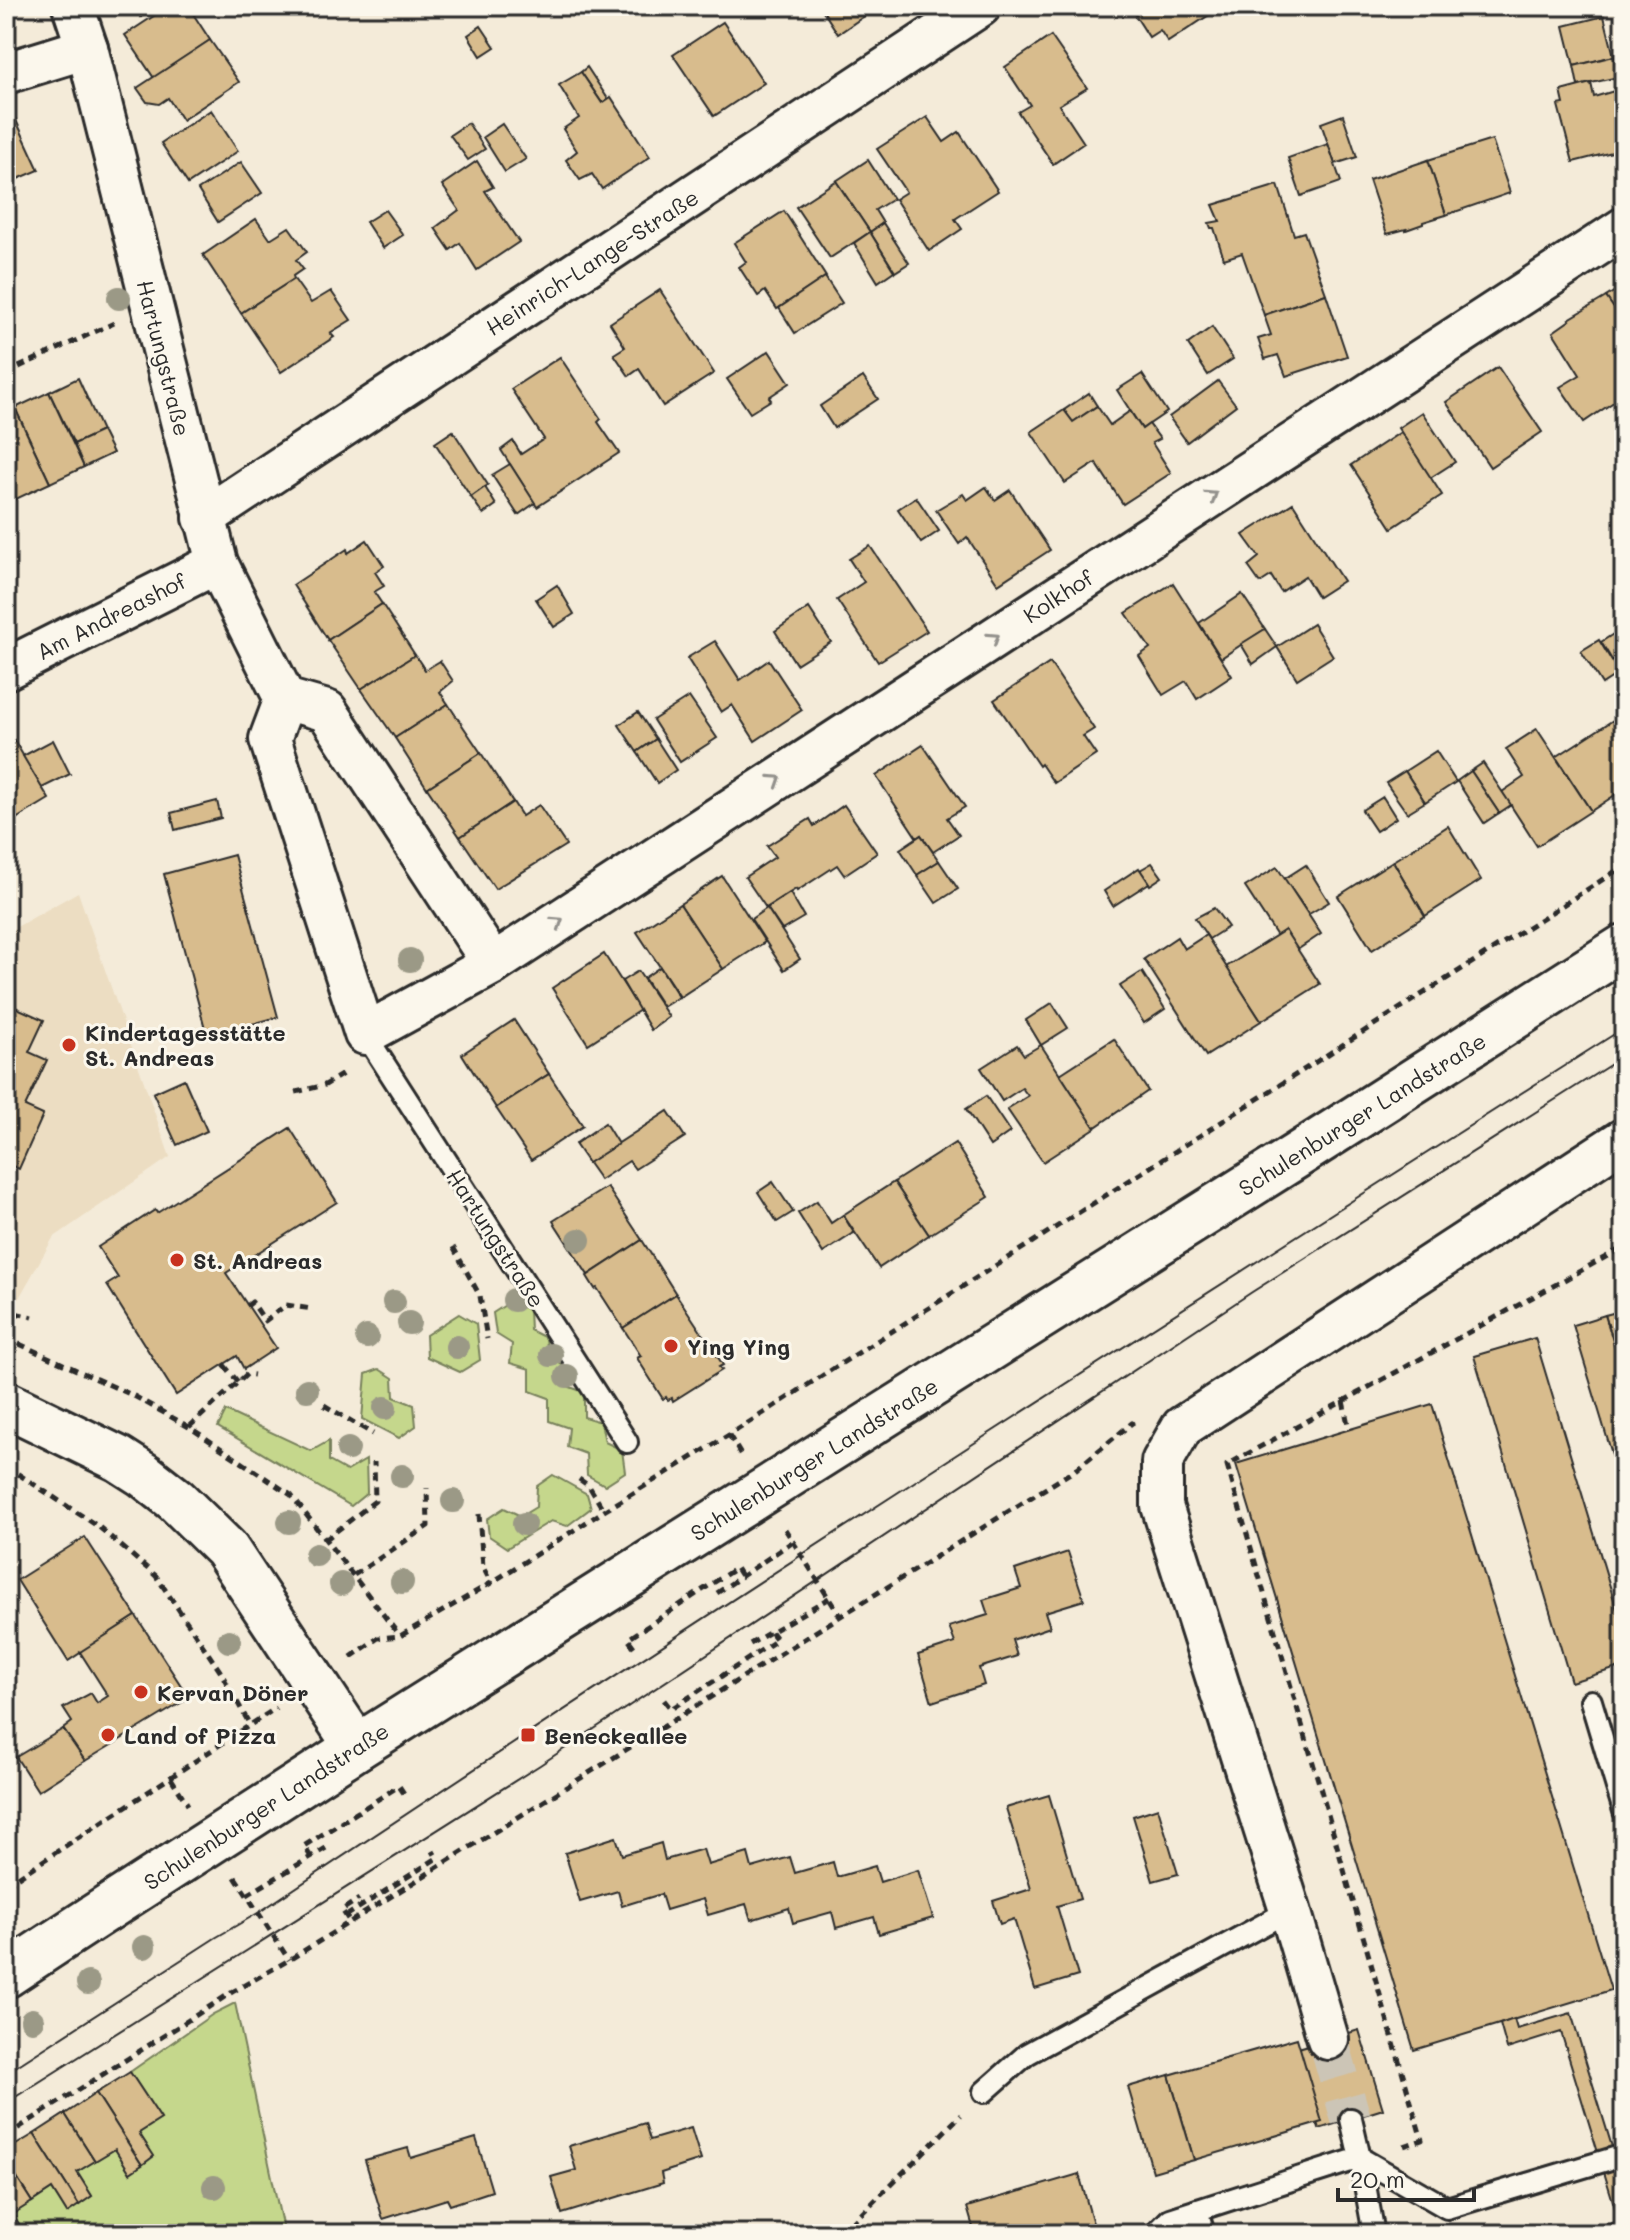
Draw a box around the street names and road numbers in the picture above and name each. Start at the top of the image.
street label: Heinrich-Lange-Straße [480,182,704,342]
street label: Hartungstraße [131,277,197,439]
street label: Kolkhof [1018,562,1099,629]
street label: Am Andreashof [31,566,191,666]
street label: Schulenburger Landstraße [1233,1026,1491,1202]
street label: Hartungstraße [440,1163,552,1313]
street label: Schulenburger Landstraße [685,1371,943,1547]
street label: Schulenburger Landstraße [138,1716,394,1896]

